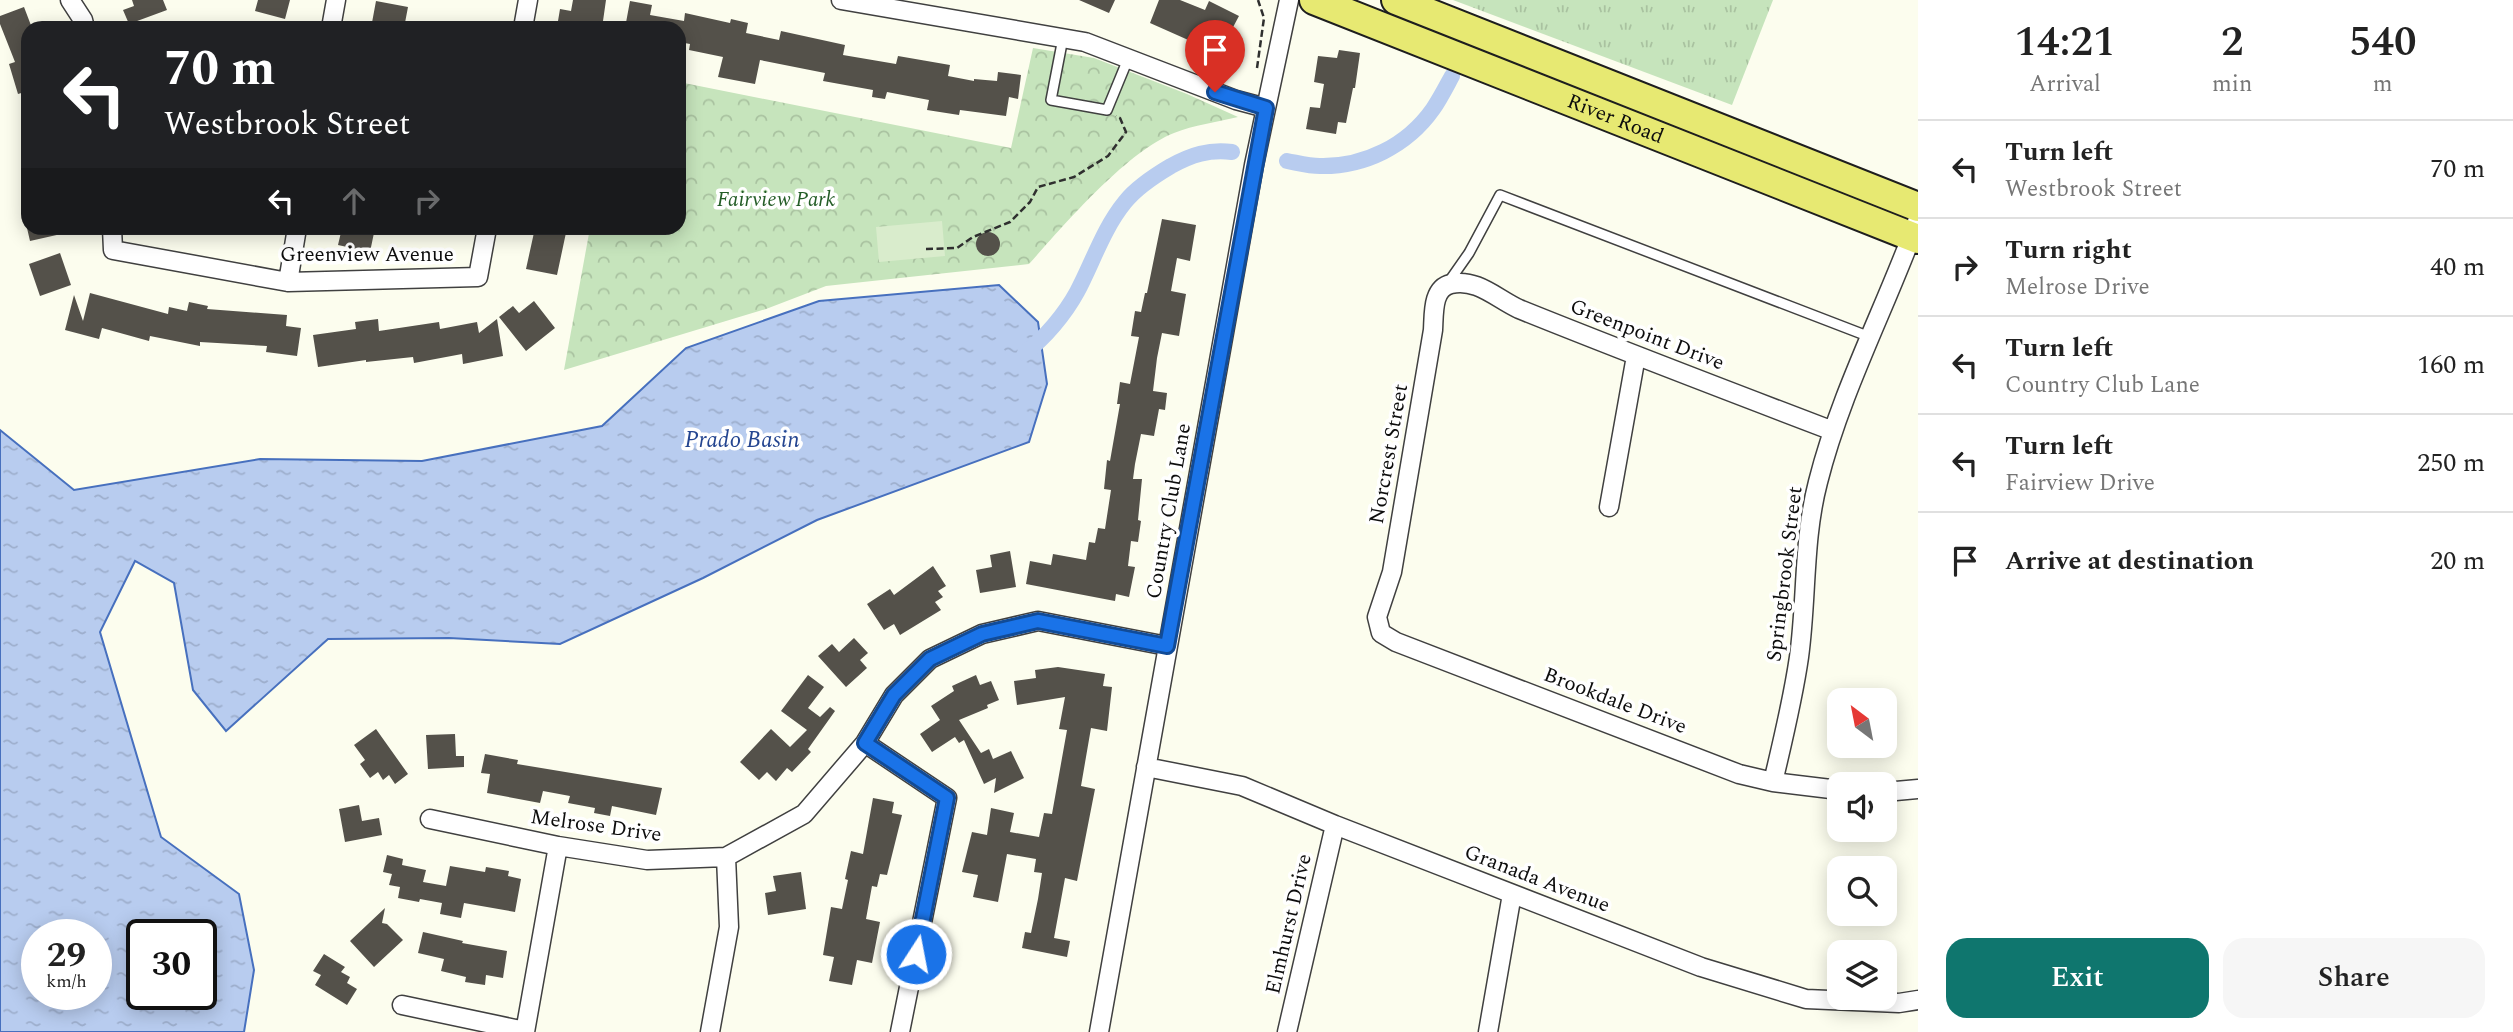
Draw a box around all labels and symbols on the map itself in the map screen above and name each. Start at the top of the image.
pin [1185,20,1245,92]
street label: River Road [1562,86,1668,153]
park label: Fairview Park [717,184,836,216]
street label: Greenview Avenue [280,239,454,271]
street label: Greenpoint Drive [1565,291,1729,379]
street label: Norcrest Street [1361,381,1417,527]
street label: Country Club Lane [1138,421,1200,601]
water label: Prado Basin [684,423,800,458]
street label: Springbrook Street [1758,484,1812,664]
street label: Brookdale Drive [1539,659,1691,743]
north arrow [1827,688,1897,758]
street label: Melrose Drive [528,801,664,851]
street label: Granada Avenue [1459,836,1615,922]
street label: Elmhurst Drive [1257,851,1321,997]
position arrow [879,917,953,991]
speed limit sign: 30 [126,919,217,1010]

